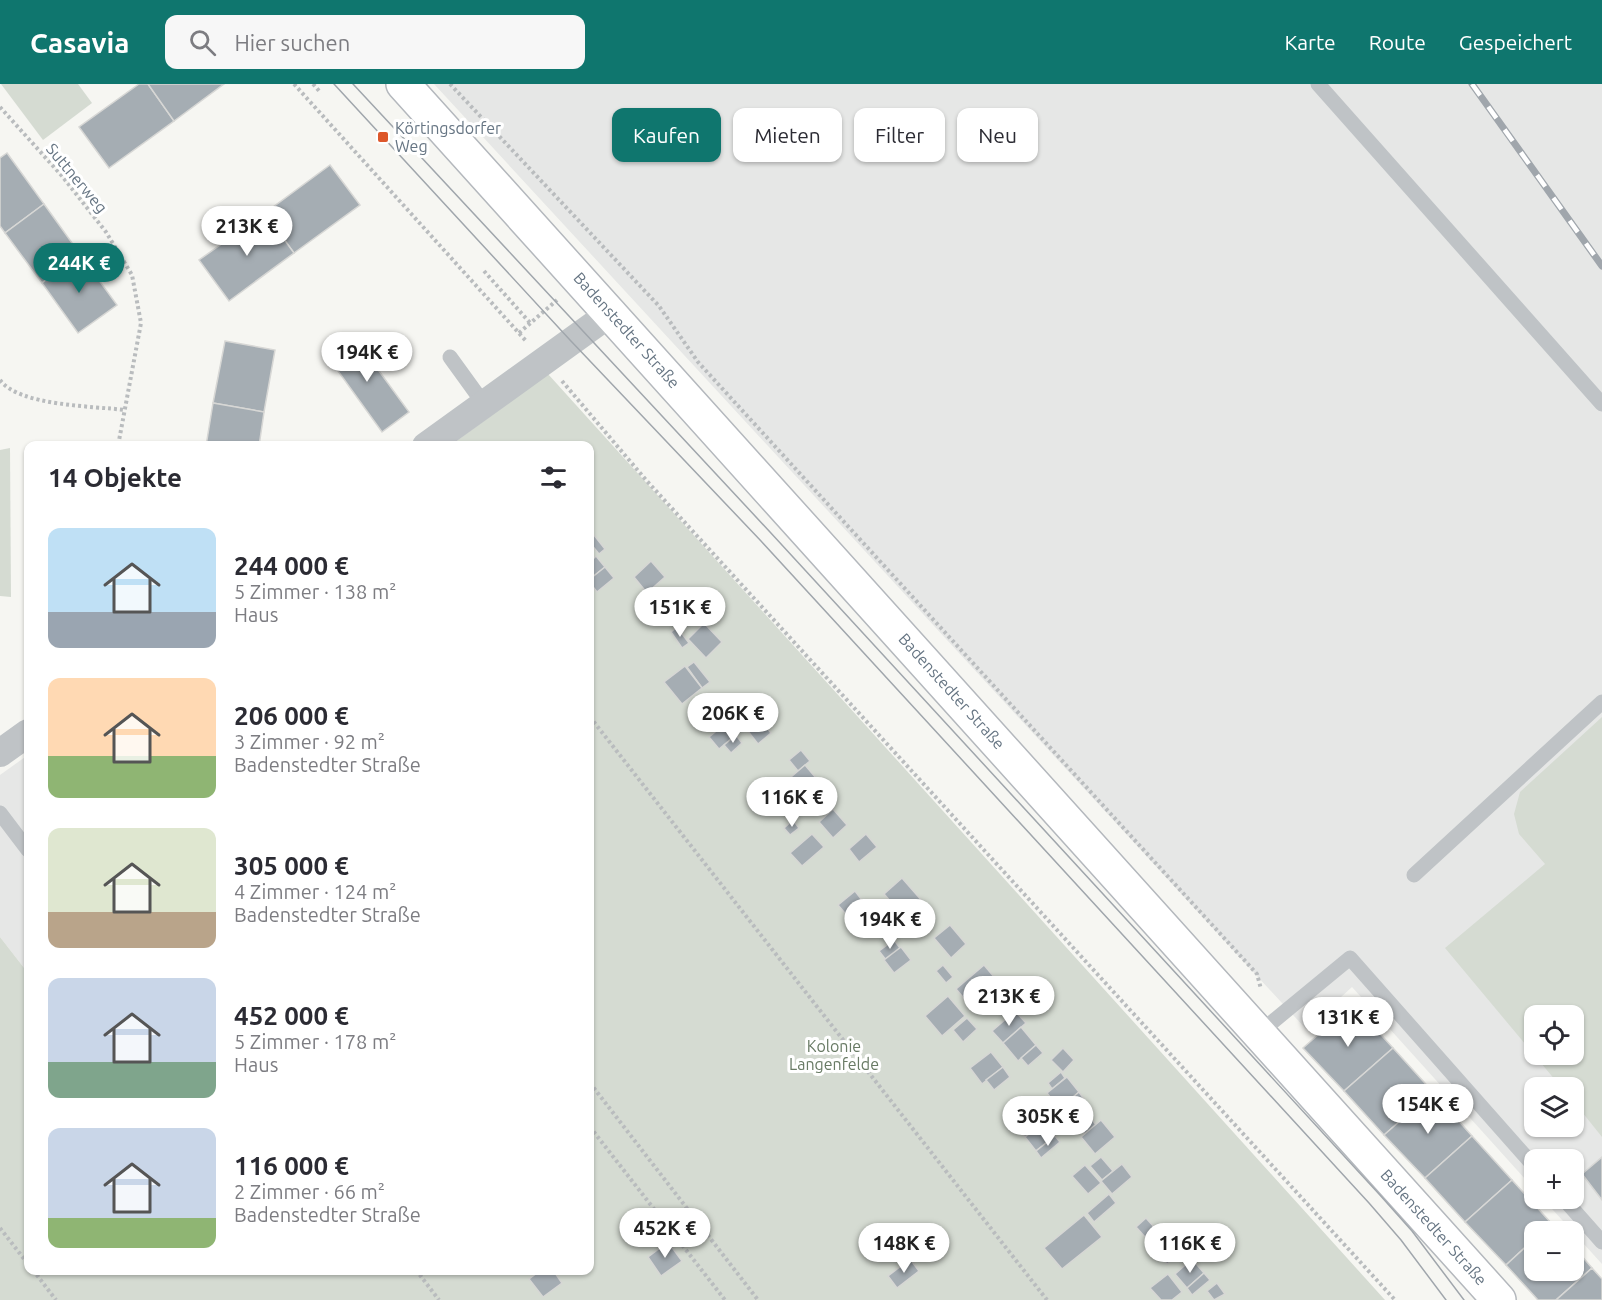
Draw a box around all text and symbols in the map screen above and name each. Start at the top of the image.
search box [165,15,585,69]
icon: search [186,26,219,59]
text: Casavia [30,27,129,58]
text: Hier suchen [234,30,350,55]
text: Karte [1284,30,1336,54]
text: Route [1369,30,1426,54]
text: Gespeichert [1459,30,1572,54]
chip: Kaufen [612,108,721,162]
chip: Mieten [733,108,842,162]
chip: Filter [854,108,945,162]
chip: Neu [957,108,1038,162]
place label: Körtingsdorfer Weg [395,119,501,155]
marker: Körtingsdorfer Weg [376,130,390,144]
street label: Suttnerweg [43,140,111,216]
pin: 213K € [198,206,296,257]
text: 213K € [215,214,279,237]
pin: 244K € [30,243,128,294]
text: 244K € [47,251,111,274]
street label: Badenstedter Straße [570,268,684,392]
pin: 194K € [318,332,416,383]
text: 194K € [335,340,399,363]
icon: filters [537,461,570,494]
text: 14 Objekte [48,463,182,492]
text: 244 000 € [234,551,349,580]
icon: home [96,552,168,624]
text: 5 Zimmer · 138 m² [234,580,396,603]
pin: 151K € [631,587,729,638]
text: 151K € [648,595,712,618]
text: Haus [234,603,278,626]
street label: Badenstedter Straße [895,629,1009,753]
pin: 206K € [684,693,782,744]
text: 206 000 € [234,701,349,730]
text: 206K € [701,701,765,724]
icon: home [96,702,168,774]
text: 3 Zimmer · 92 m² [234,730,385,753]
text: Badenstedter Straße [234,753,421,776]
pin: 116K € [743,777,841,828]
text: 116K € [760,785,824,808]
text: 305 000 € [234,851,349,880]
icon: home [96,852,168,924]
text: 4 Zimmer · 124 m² [234,880,396,903]
pin: 194K € [841,899,939,950]
text: Badenstedter Straße [234,903,421,926]
text: 194K € [858,907,922,930]
pin: 213K € [960,976,1058,1027]
text: 213K € [977,984,1041,1007]
pin: 131K € [1299,997,1397,1048]
text: 452 000 € [234,1001,349,1030]
icon: home [96,1002,168,1074]
text: 131K € [1316,1005,1380,1028]
map controls [1524,1005,1584,1281]
button: locate [1524,1005,1584,1065]
text: 5 Zimmer · 178 m² [234,1030,396,1053]
park label: Kolonie Langenfelde [789,1037,879,1073]
text: Haus [234,1053,278,1076]
button: layers [1524,1077,1584,1137]
pin: 154K € [1379,1084,1477,1135]
text: 154K € [1396,1092,1460,1115]
pin: 305K € [999,1096,1097,1147]
text: 305K € [1016,1104,1080,1127]
button: + [1524,1149,1584,1209]
text: 116 000 € [234,1151,349,1180]
icon: home [96,1152,168,1224]
street label: Badenstedter Straße [1377,1165,1491,1289]
text: 2 Zimmer · 66 m² [234,1180,385,1203]
text: Badenstedter Straße [234,1203,421,1226]
pin: 452K € [616,1208,714,1259]
text: 452K € [633,1216,697,1239]
button: − [1524,1221,1584,1281]
pin: 148K € [855,1223,953,1274]
pin: 116K € [1141,1223,1239,1274]
text: 148K € [872,1231,936,1254]
text: 116K € [1158,1231,1222,1254]

